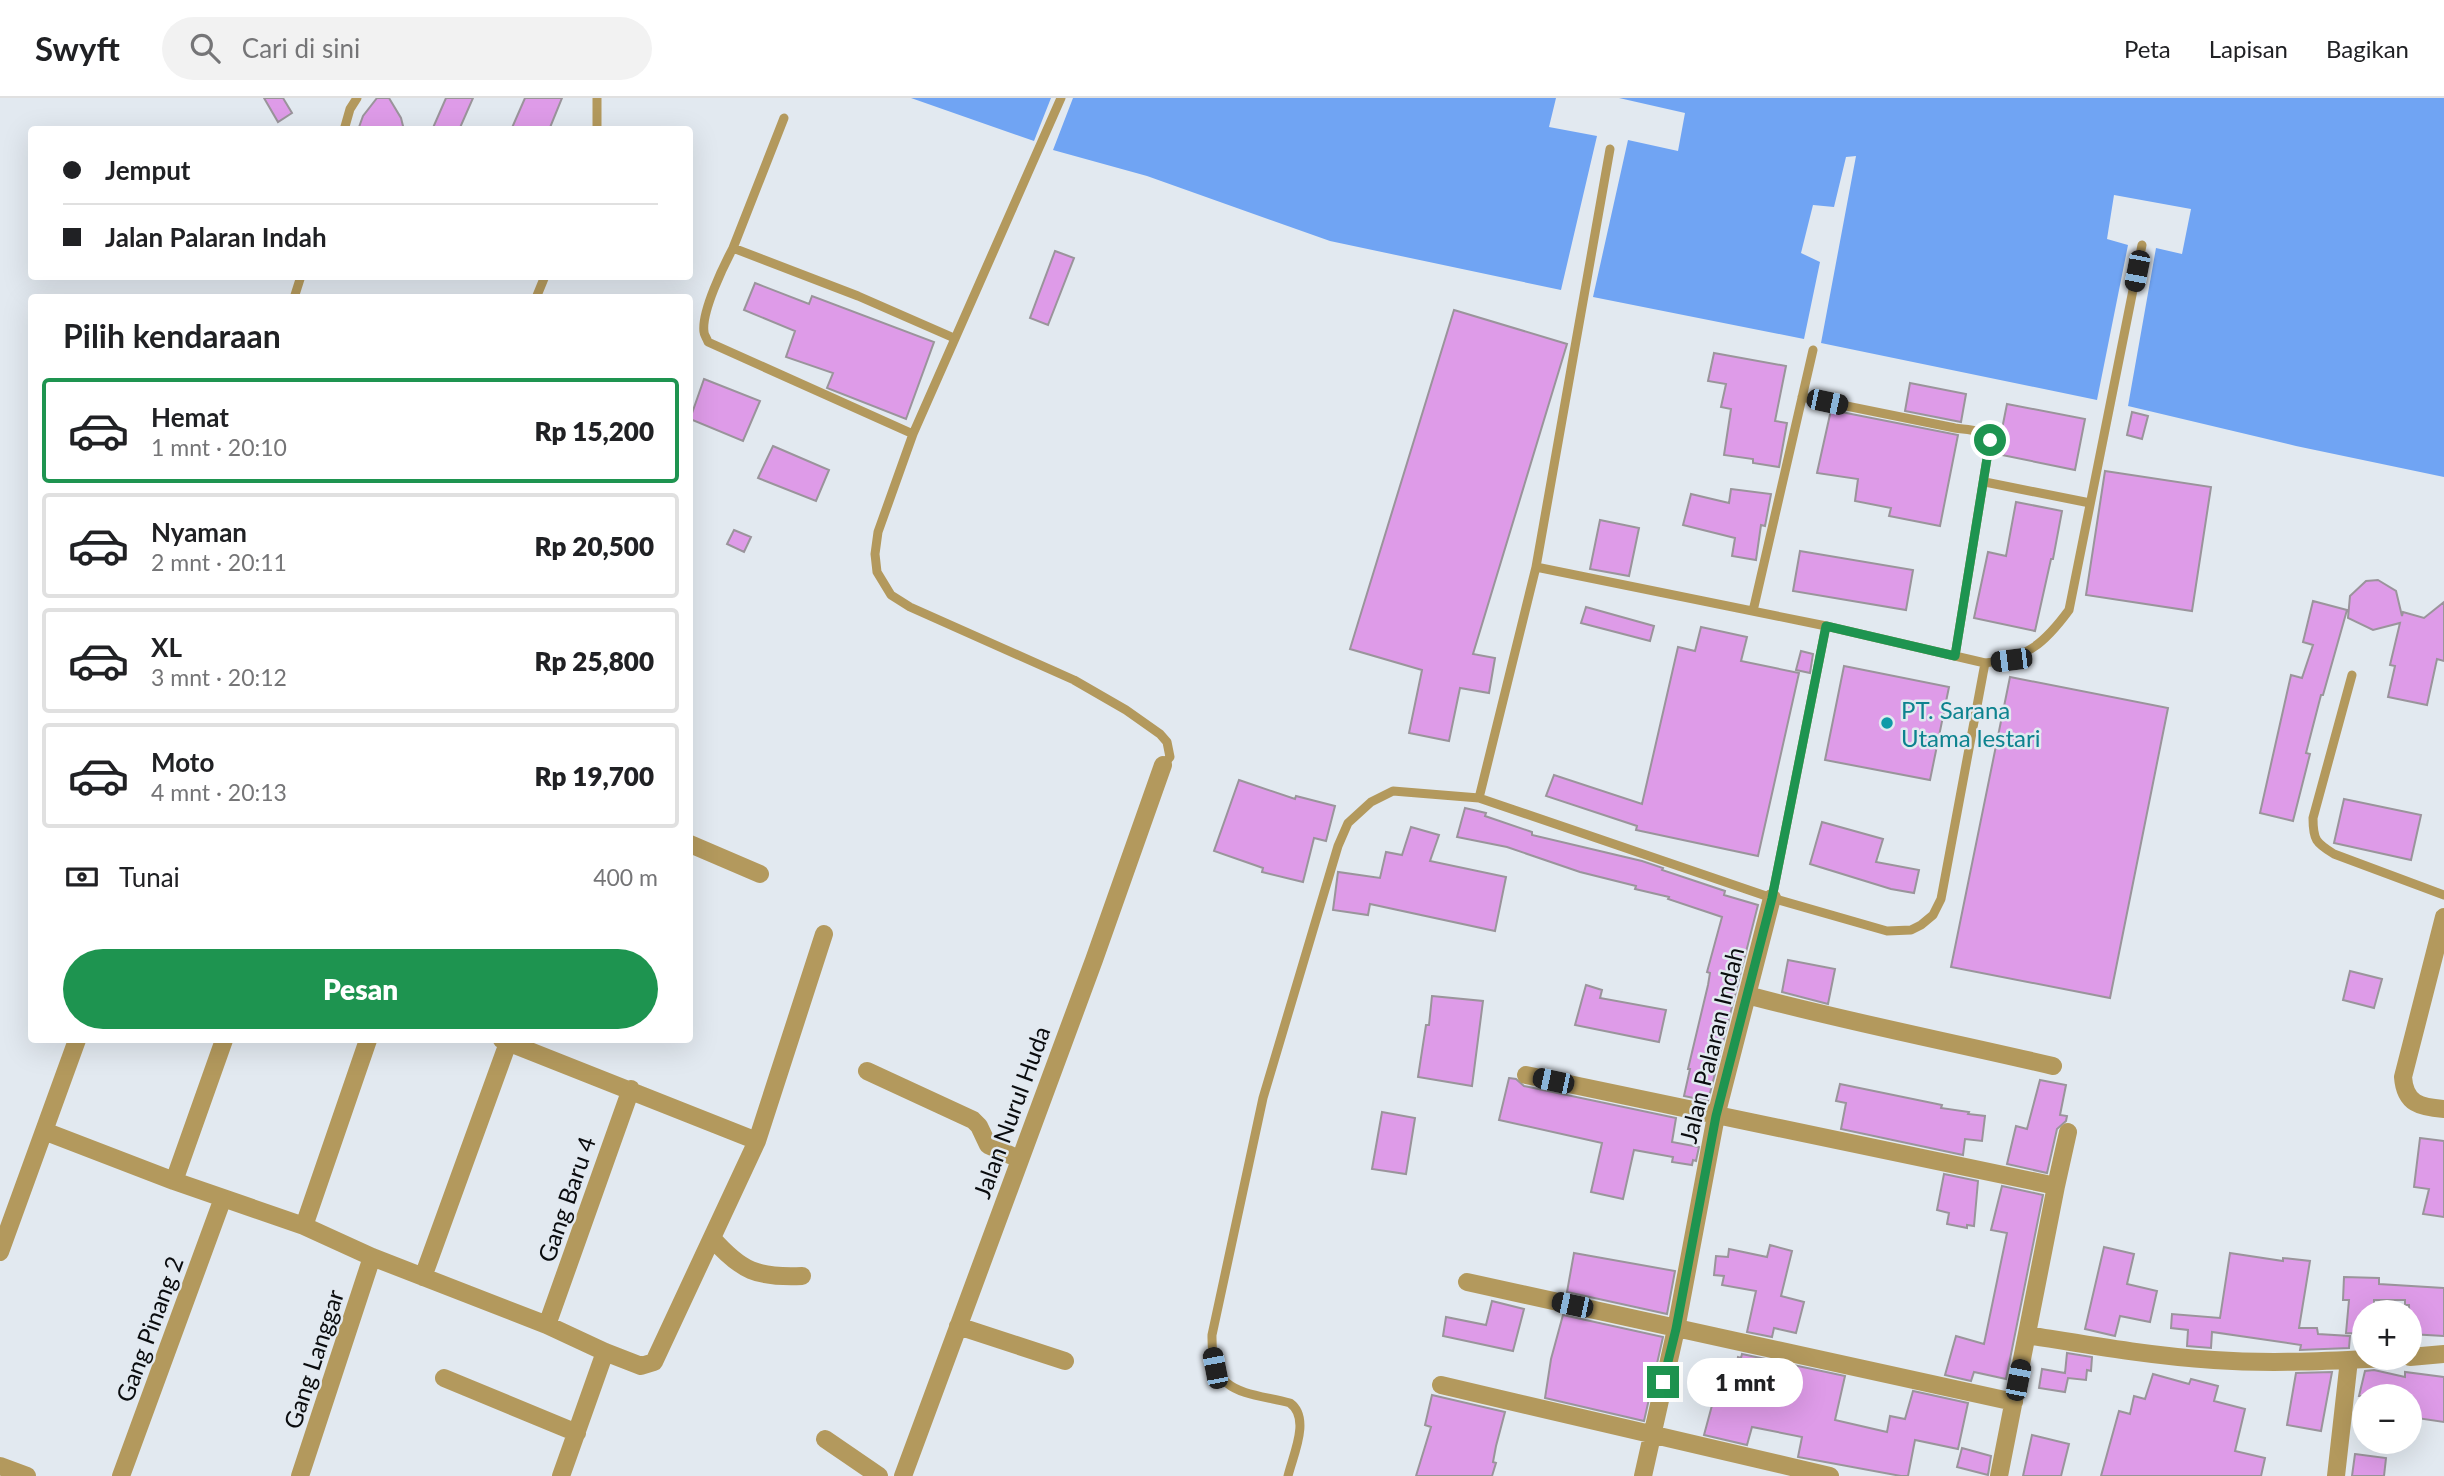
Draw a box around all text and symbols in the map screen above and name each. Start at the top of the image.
search box [162,17,652,80]
text: Swyft [35,28,120,68]
icon: search [186,29,224,67]
text: Cari di sini [242,32,360,64]
text: Peta [2124,34,2171,63]
text: Lapisan [2209,34,2288,63]
text: Bagikan [2326,34,2409,63]
text: Jemput [105,154,191,186]
text: Jalan Palaran Indah [105,221,327,253]
car [2123,248,2152,294]
text: Pilih kendaraan [63,316,281,355]
car [1805,387,1850,417]
icon: car [67,399,130,462]
text: Hemat [151,401,229,433]
text: Rp 15,200 [534,415,654,447]
route start [1974,424,2006,456]
text: 1 mnt · 20:10 [151,433,287,461]
icon: car [67,514,130,577]
text: Nyaman [151,516,247,548]
text: Rp 20,500 [534,530,654,562]
text: 2 mnt · 20:11 [151,548,287,576]
icon: car [67,629,130,692]
text: XL [151,631,182,663]
text: Rp 25,800 [534,645,654,677]
car [1989,647,2034,673]
text: 3 mnt · 20:12 [151,663,287,691]
place label: PT. Sarana Utama lestari [1901,695,2041,752]
marker: PT. Sarana Utama lestari [1879,715,1895,731]
icon: car [67,744,130,807]
text: Moto [151,746,214,778]
text: Rp 19,700 [534,760,654,792]
text: 4 mnt · 20:13 [151,778,287,806]
icon: cash [63,858,101,896]
text: Tunai [119,861,180,893]
text: 400 m [593,863,658,891]
street label: Jalan Palaran Indah [1673,944,1749,1146]
button: Pesan [63,949,658,1029]
street label: Jalan Nurul Huda [966,1022,1056,1202]
car [1531,1066,1576,1096]
street label: Gang Baru 4 [531,1132,601,1266]
street label: Gang Pinang 2 [109,1252,189,1406]
street label: Gang Langgar [277,1285,349,1432]
car [1550,1290,1595,1320]
map controls [2352,1300,2422,1454]
button: + [2352,1300,2422,1370]
car [1201,1345,1230,1391]
car [2004,1357,2033,1403]
callout: 1 mnt [1688,1358,1803,1406]
route end [1647,1366,1679,1398]
text: 1 mnt [1715,1368,1775,1396]
button: − [2352,1384,2422,1454]

